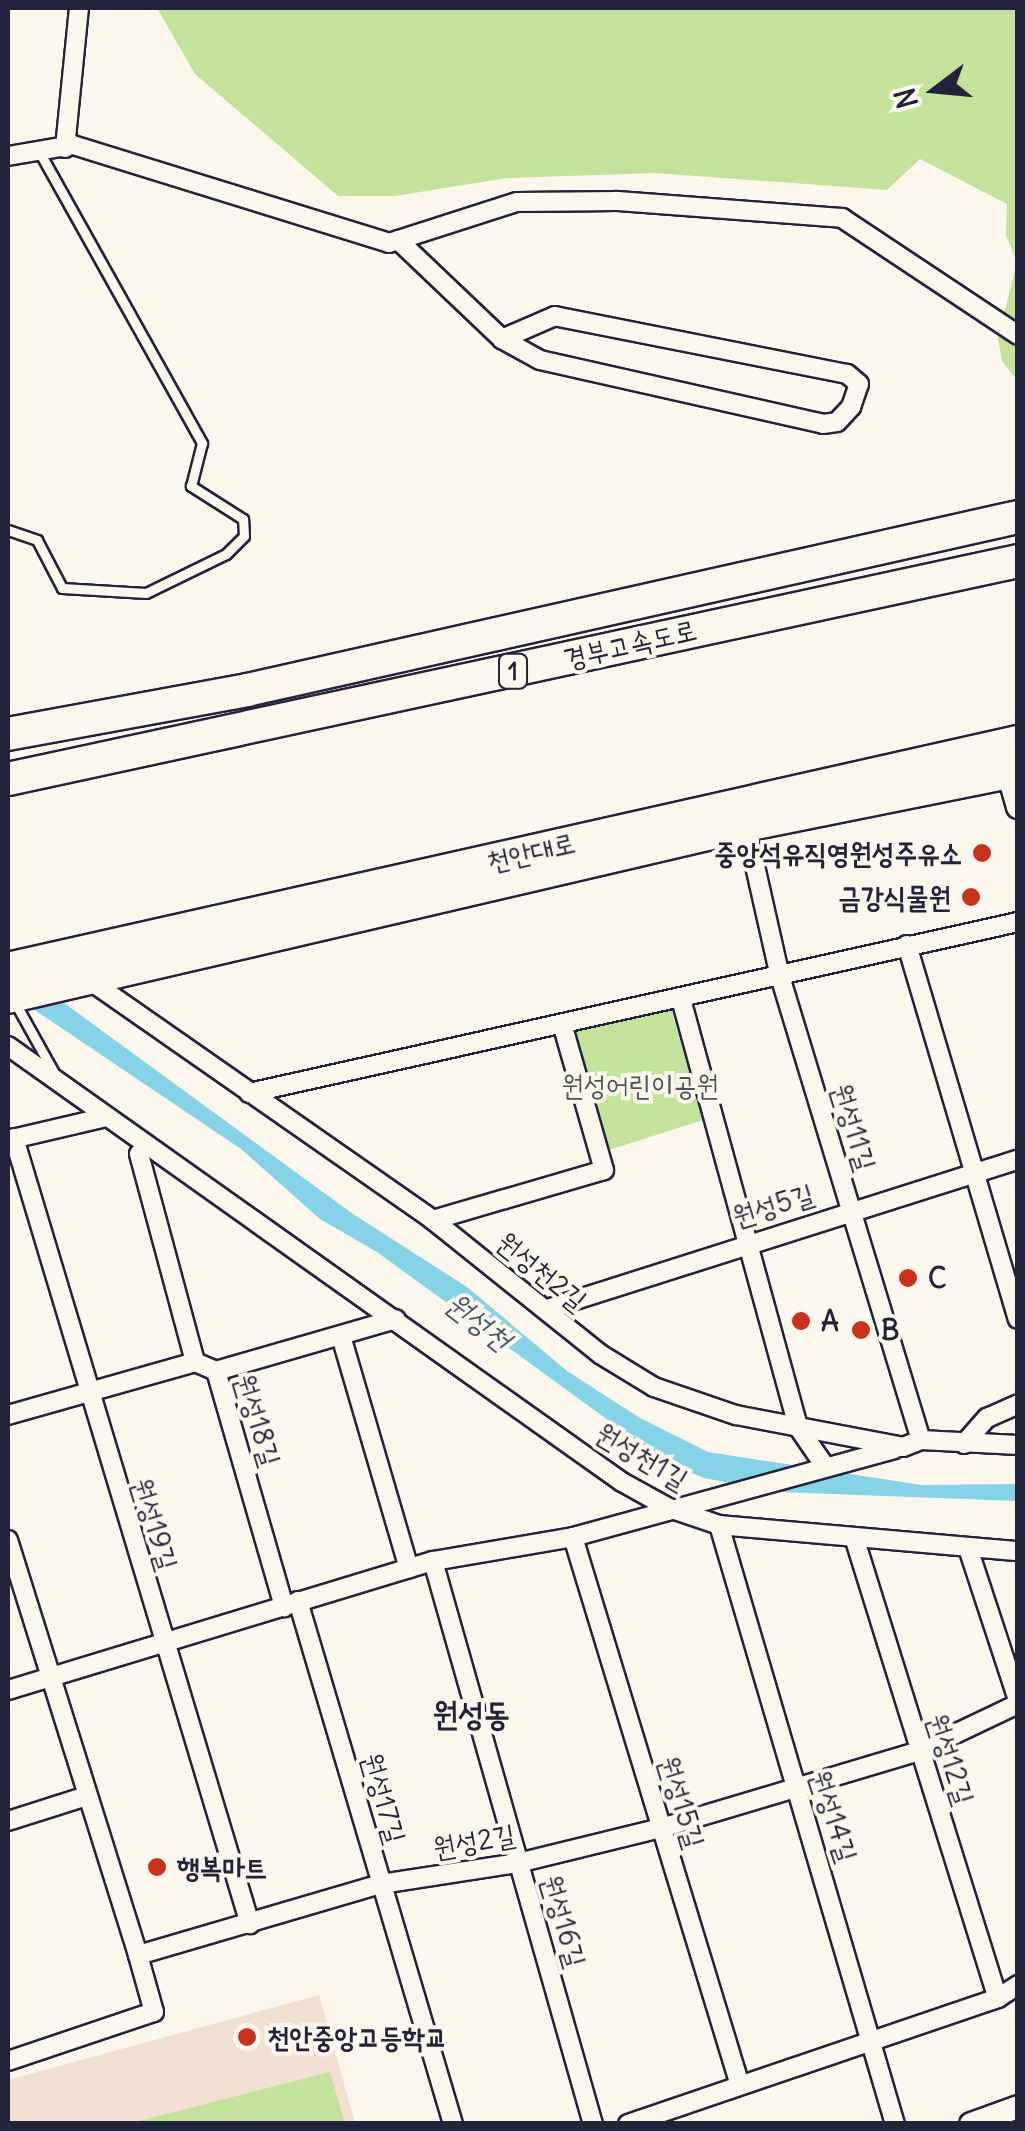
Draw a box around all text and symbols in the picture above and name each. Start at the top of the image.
north arrow [885,40,985,140]
text: N [886,84,926,113]
street label: 경부고속도로 [560,612,700,676]
road number: 1 [498,651,528,691]
street label: 천안대로 [483,825,579,879]
place label: 중앙석유직영원성주유소 [714,836,962,870]
marker: 중앙석유직영원성주유소 [971,842,993,864]
place label: 금강식물원 [838,880,951,914]
marker: 금강식물원 [960,886,982,908]
park label: 원성어린이공원 [561,1068,719,1102]
street label: 원성11길 [825,1079,883,1175]
street label: 원성5길 [728,1177,818,1233]
street label: 원성천2길 [490,1225,594,1317]
place label: C [928,1261,946,1295]
marker: C [897,1267,919,1289]
water label: 원성천 [439,1285,519,1357]
place label: A [821,1304,839,1338]
marker: A [790,1310,812,1332]
place label: B [881,1313,899,1347]
marker: B [850,1319,872,1341]
street label: 원성18길 [228,1370,288,1470]
street label: 원성천1길 [590,1416,694,1496]
street label: 원성19길 [125,1474,185,1574]
district label: 원성동 [432,1695,510,1733]
street label: 원성12길 [920,1709,982,1809]
street label: 원성17길 [355,1749,413,1847]
street label: 원성15길 [652,1752,712,1852]
street label: 원성14길 [803,1766,865,1866]
street label: 원성2길 [430,1817,518,1865]
place label: 행복마트 [177,1850,267,1884]
marker: 행복마트 [146,1856,168,1878]
street label: 원성16길 [535,1871,593,1971]
place label: 천안중앙고등학교 [267,2020,447,2054]
marker: 천안중앙고등학교 [236,2026,258,2048]

